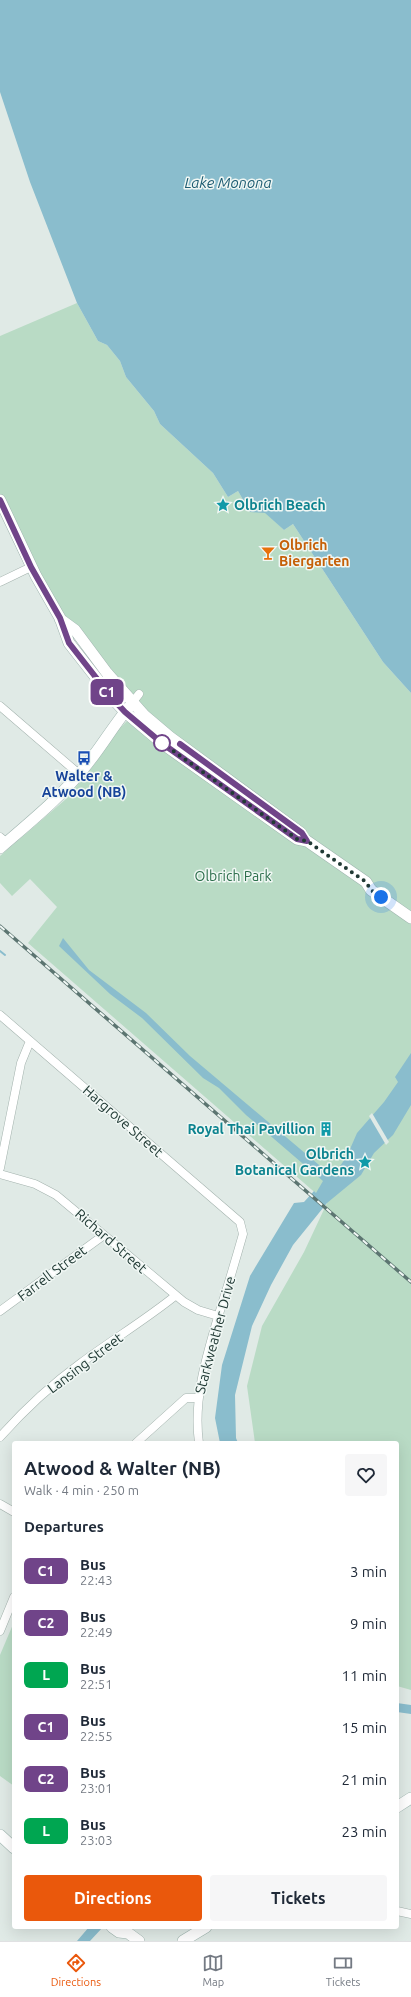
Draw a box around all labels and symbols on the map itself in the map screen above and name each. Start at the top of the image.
water label: Lake Monona [184,174,272,191]
place icon: Olbrich Beach [215,497,231,513]
place label: Olbrich Beach [234,497,326,513]
place label: Olbrich Biergarten [279,537,350,569]
bar icon: Olbrich Biergarten [260,545,276,561]
line badge: C1 [89,679,125,705]
unlabelled marker [153,734,171,752]
bus stop icon: Walter & Atwood (NB) [76,750,92,766]
place label: Walter & Atwood (NB) [42,768,126,800]
park label: Olbrich Park [195,868,271,884]
your location [371,887,391,907]
street label: Hargrove Street [80,1082,167,1160]
place label: Royal Thai Pavillion [187,1121,315,1137]
building icon: Royal Thai Pavillion [318,1121,334,1137]
place label: Olbrich Botanical Gardens [235,1146,354,1178]
place icon: Olbrich Botanical Gardens [357,1154,373,1170]
street label: Richard Street [72,1206,150,1277]
street label: Farrell Street [14,1242,90,1304]
street label: Starkweather Drive [192,1274,238,1396]
street label: Lansing Street [44,1329,126,1397]

